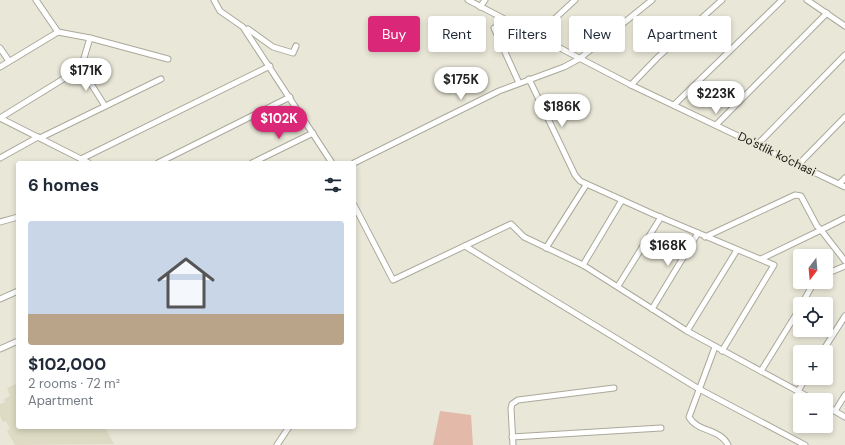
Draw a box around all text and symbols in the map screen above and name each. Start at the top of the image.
chip: Buy [368,16,420,52]
chip: Rent [428,16,486,52]
chip: Filters [494,16,561,52]
chip: New [569,16,625,52]
chip: Apartment [633,16,731,52]
pin: $171K [58,58,114,92]
text: $171K [69,62,103,79]
pin: $175K [433,67,489,101]
text: $175K [443,71,479,88]
pin: $223K [688,81,744,115]
text: $223K [696,85,736,102]
pin: $186K [534,94,590,128]
text: $186K [543,98,581,115]
pin: $102K [251,106,307,140]
text: $102K [260,110,298,127]
street label: Do'stlik ko'chasi [735,128,819,180]
text: 6 homes [28,174,99,196]
icon: filters [322,174,344,196]
pin: $168K [640,233,696,267]
text: $168K [649,237,687,254]
icon: home [150,247,222,319]
north arrow [793,249,833,289]
map controls [793,249,833,433]
button: locate [793,297,833,337]
button: + [793,345,833,385]
text: $102,000 [28,353,106,375]
text: 2 rooms · 72 m² [28,375,120,392]
text: Apartment [28,392,93,409]
button: − [793,393,833,433]

